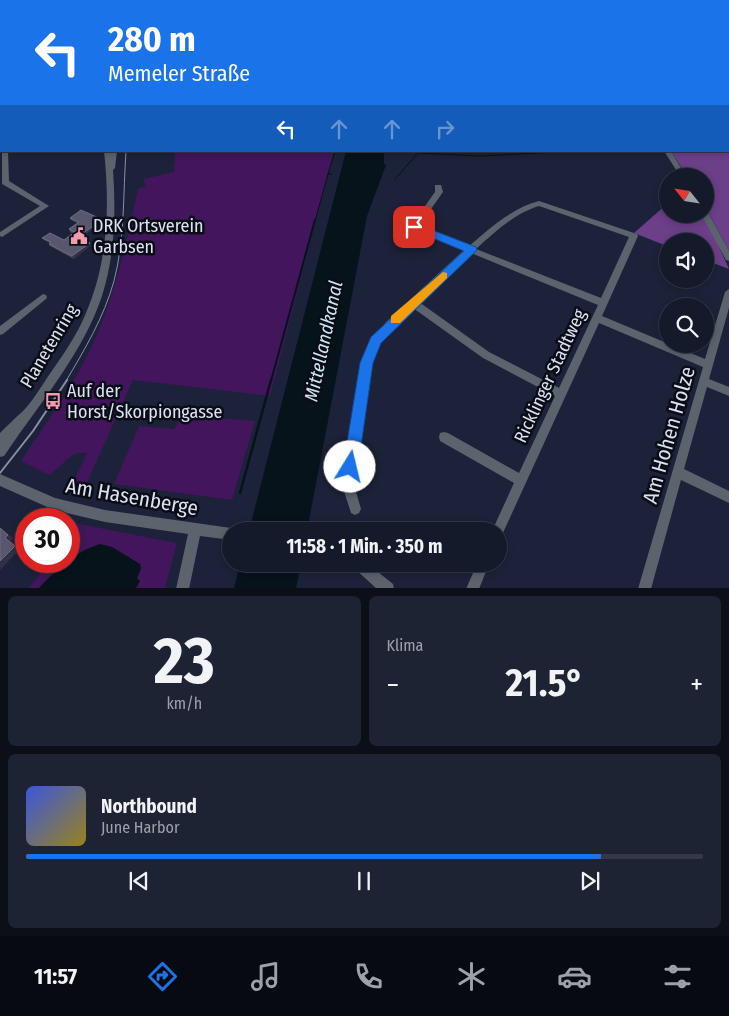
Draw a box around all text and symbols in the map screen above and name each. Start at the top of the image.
text: 280 m [108,18,196,60]
icon: left [25,20,90,85]
text: Memeler Straße [108,60,250,87]
icon: left [272,115,300,143]
icon: ahead [325,115,353,143]
icon: ahead [378,115,406,143]
icon: right [431,115,459,143]
north arrow [659,168,714,222]
map controls [659,168,714,353]
pin [393,206,435,248]
icon: arrive [400,213,428,241]
place label: DRK Ortsverein Garbsen [93,215,203,258]
public building icon: DRK Ortsverein Garbsen [69,226,89,246]
button: sound [659,233,714,288]
water label: Mittellandkanal [299,279,348,404]
button: search [659,298,714,353]
street label: Planetenring [15,300,83,392]
street label: Ricklinger Stadtweg [509,305,591,446]
street label: Am Hohen Holze [637,363,701,507]
place label: Auf der Horst/Skorpiongasse [67,380,222,423]
bus stop icon: Auf der Horst/Skorpiongasse [43,391,63,411]
position arrow [323,440,375,492]
street label: Am Hasenberge [64,473,200,521]
speed limit sign: 30 [15,508,80,573]
text: 11:58 · 1 Min. · 350 m [286,535,443,558]
text: 23 [154,622,215,700]
text: Klima [387,636,423,655]
text: 21.5° [506,660,584,706]
text: − [387,668,399,701]
text: + [690,668,703,701]
text: km/h [166,694,202,713]
text: Northbound [101,795,197,818]
text: June Harbor [101,818,179,837]
icon: previous [125,867,153,895]
icon: pause [350,867,378,895]
icon: next [576,867,604,895]
icon: directions [145,959,180,994]
icon: music [248,959,283,994]
icon: phone [351,959,386,994]
icon: climate [454,959,489,994]
icon: car [557,959,592,994]
icon: filters [660,959,695,994]
text: 11:57 [34,963,77,990]

